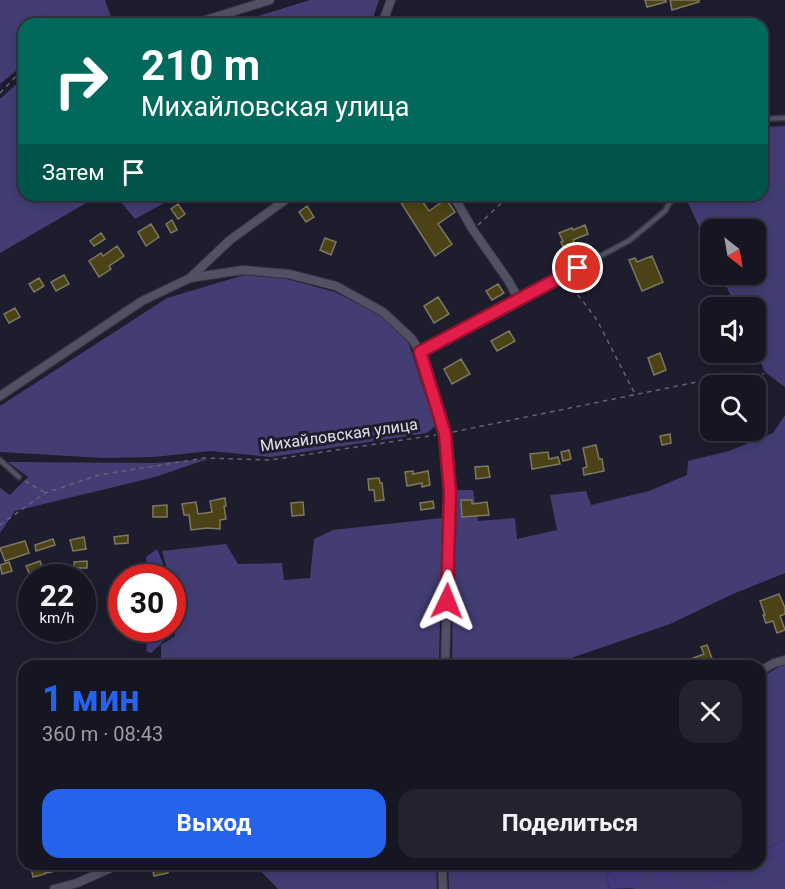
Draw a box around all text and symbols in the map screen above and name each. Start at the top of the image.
text: 210 m [141,41,260,90]
icon: right [42,42,120,120]
text: Михайловская улица [141,91,409,123]
icon: arrive [117,156,150,189]
text: Затем [42,160,105,185]
north arrow [700,219,766,285]
map controls [700,219,766,441]
pin [552,242,603,293]
icon: arrive [561,251,594,284]
button: sound [700,297,766,363]
button: search [700,375,766,441]
street label: Михайловская улица [259,415,419,455]
speed limit sign: 30 [108,564,186,642]
position arrow [415,569,479,633]
text: 22 [40,578,74,613]
text: km/h [39,609,75,627]
text: 1 мин [42,678,140,720]
button: close [679,680,742,743]
text: 360 m · 08:43 [42,722,163,746]
button: Выход [42,789,386,858]
button: Поделиться [398,789,742,858]

